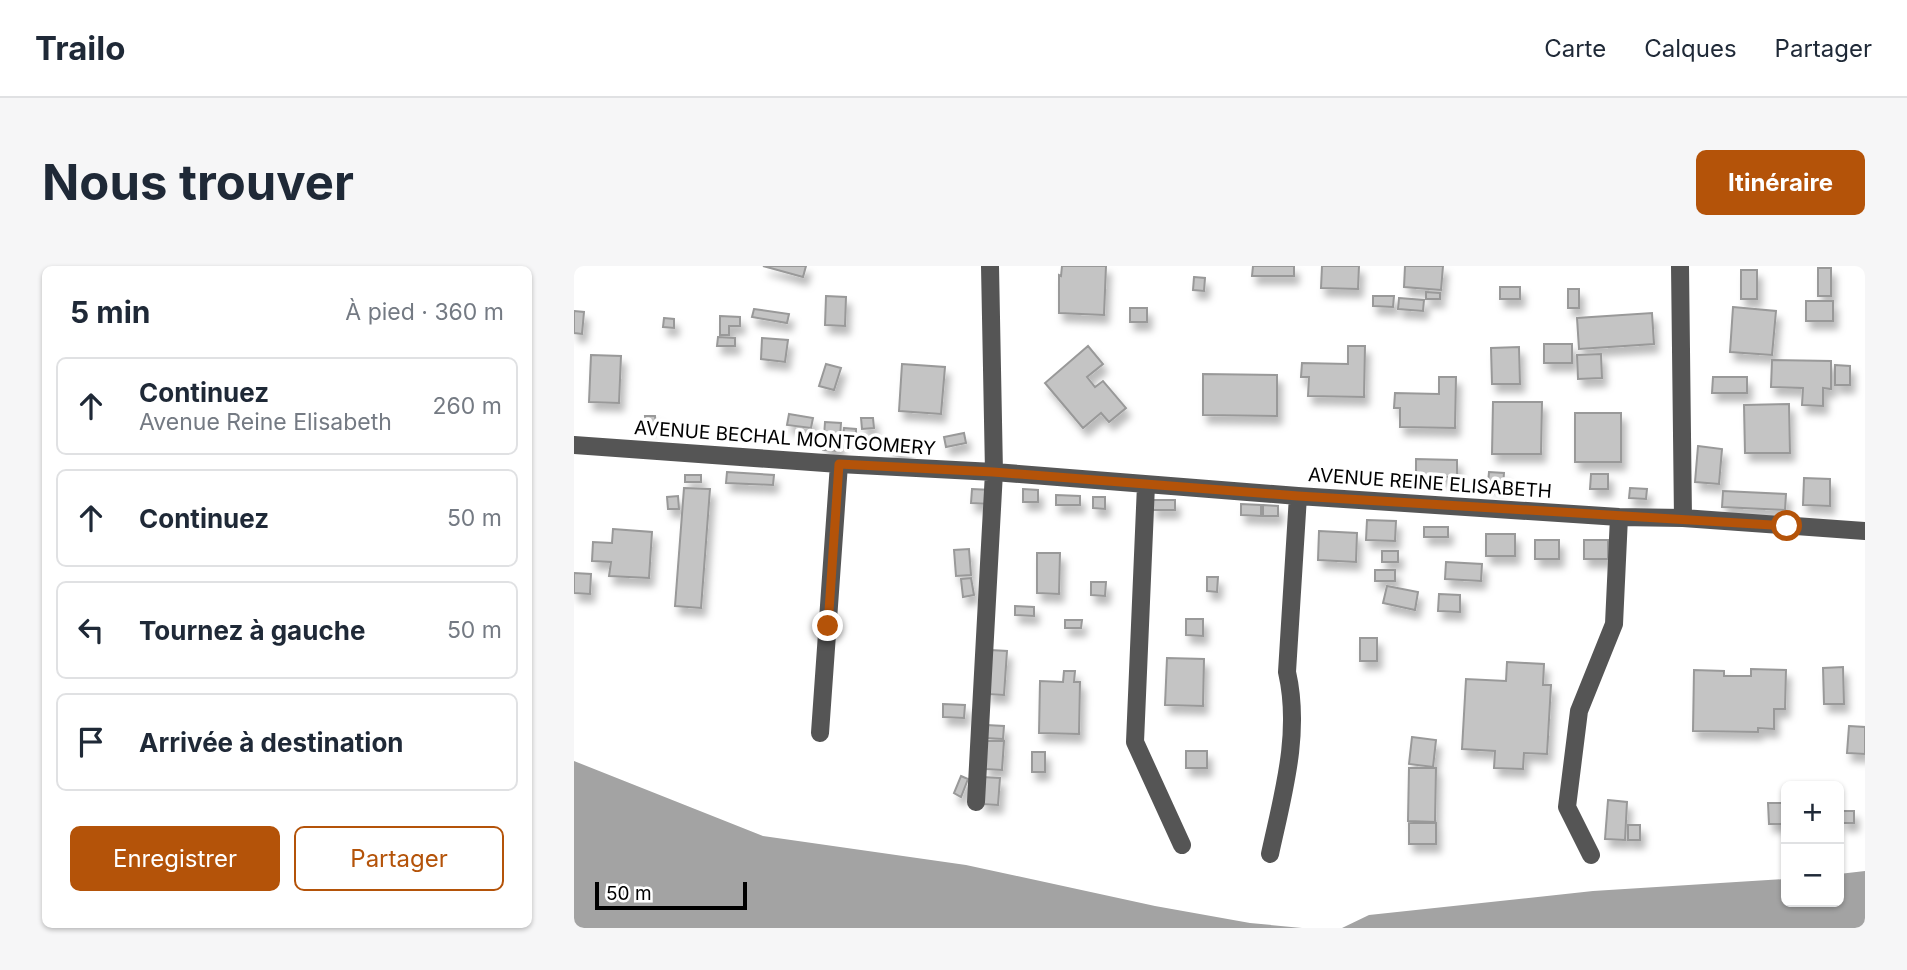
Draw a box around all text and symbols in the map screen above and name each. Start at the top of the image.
text: Trailo [35,28,125,68]
text: Carte [1544,34,1606,63]
text: Calques [1644,34,1737,63]
text: Partager [1775,34,1872,63]
button: Itinéraire [1696,150,1865,215]
text: Nous trouver [42,153,354,212]
text: 5 min [70,294,150,330]
text: À pied · 360 m [345,298,504,326]
text: Continuez [139,377,269,408]
icon: ahead [72,387,110,425]
text: 260 m [433,392,502,420]
text: Avenue Reine Elisabeth [139,408,392,436]
street label: AVENUE BECHAL MONTGOMERY [633,416,937,460]
street label: AVENUE REINE ELISABETH [1307,463,1553,503]
icon: ahead [72,499,110,537]
text: Continuez [139,503,269,534]
text: 50 m [447,504,502,532]
route start [1771,510,1802,541]
route end [812,610,843,641]
icon: left [72,611,110,649]
text: Tournez à gauche [139,615,365,646]
text: 50 m [447,616,502,644]
icon: arrive [72,723,110,761]
text: Arrivée à destination [139,727,404,758]
map controls [1781,781,1844,907]
button: + [1781,781,1844,844]
button: Enregistrer [70,826,280,891]
button: Partager [294,826,504,891]
button: − [1781,844,1844,907]
scale bar [595,879,747,911]
text: 50 m [606,882,652,905]

